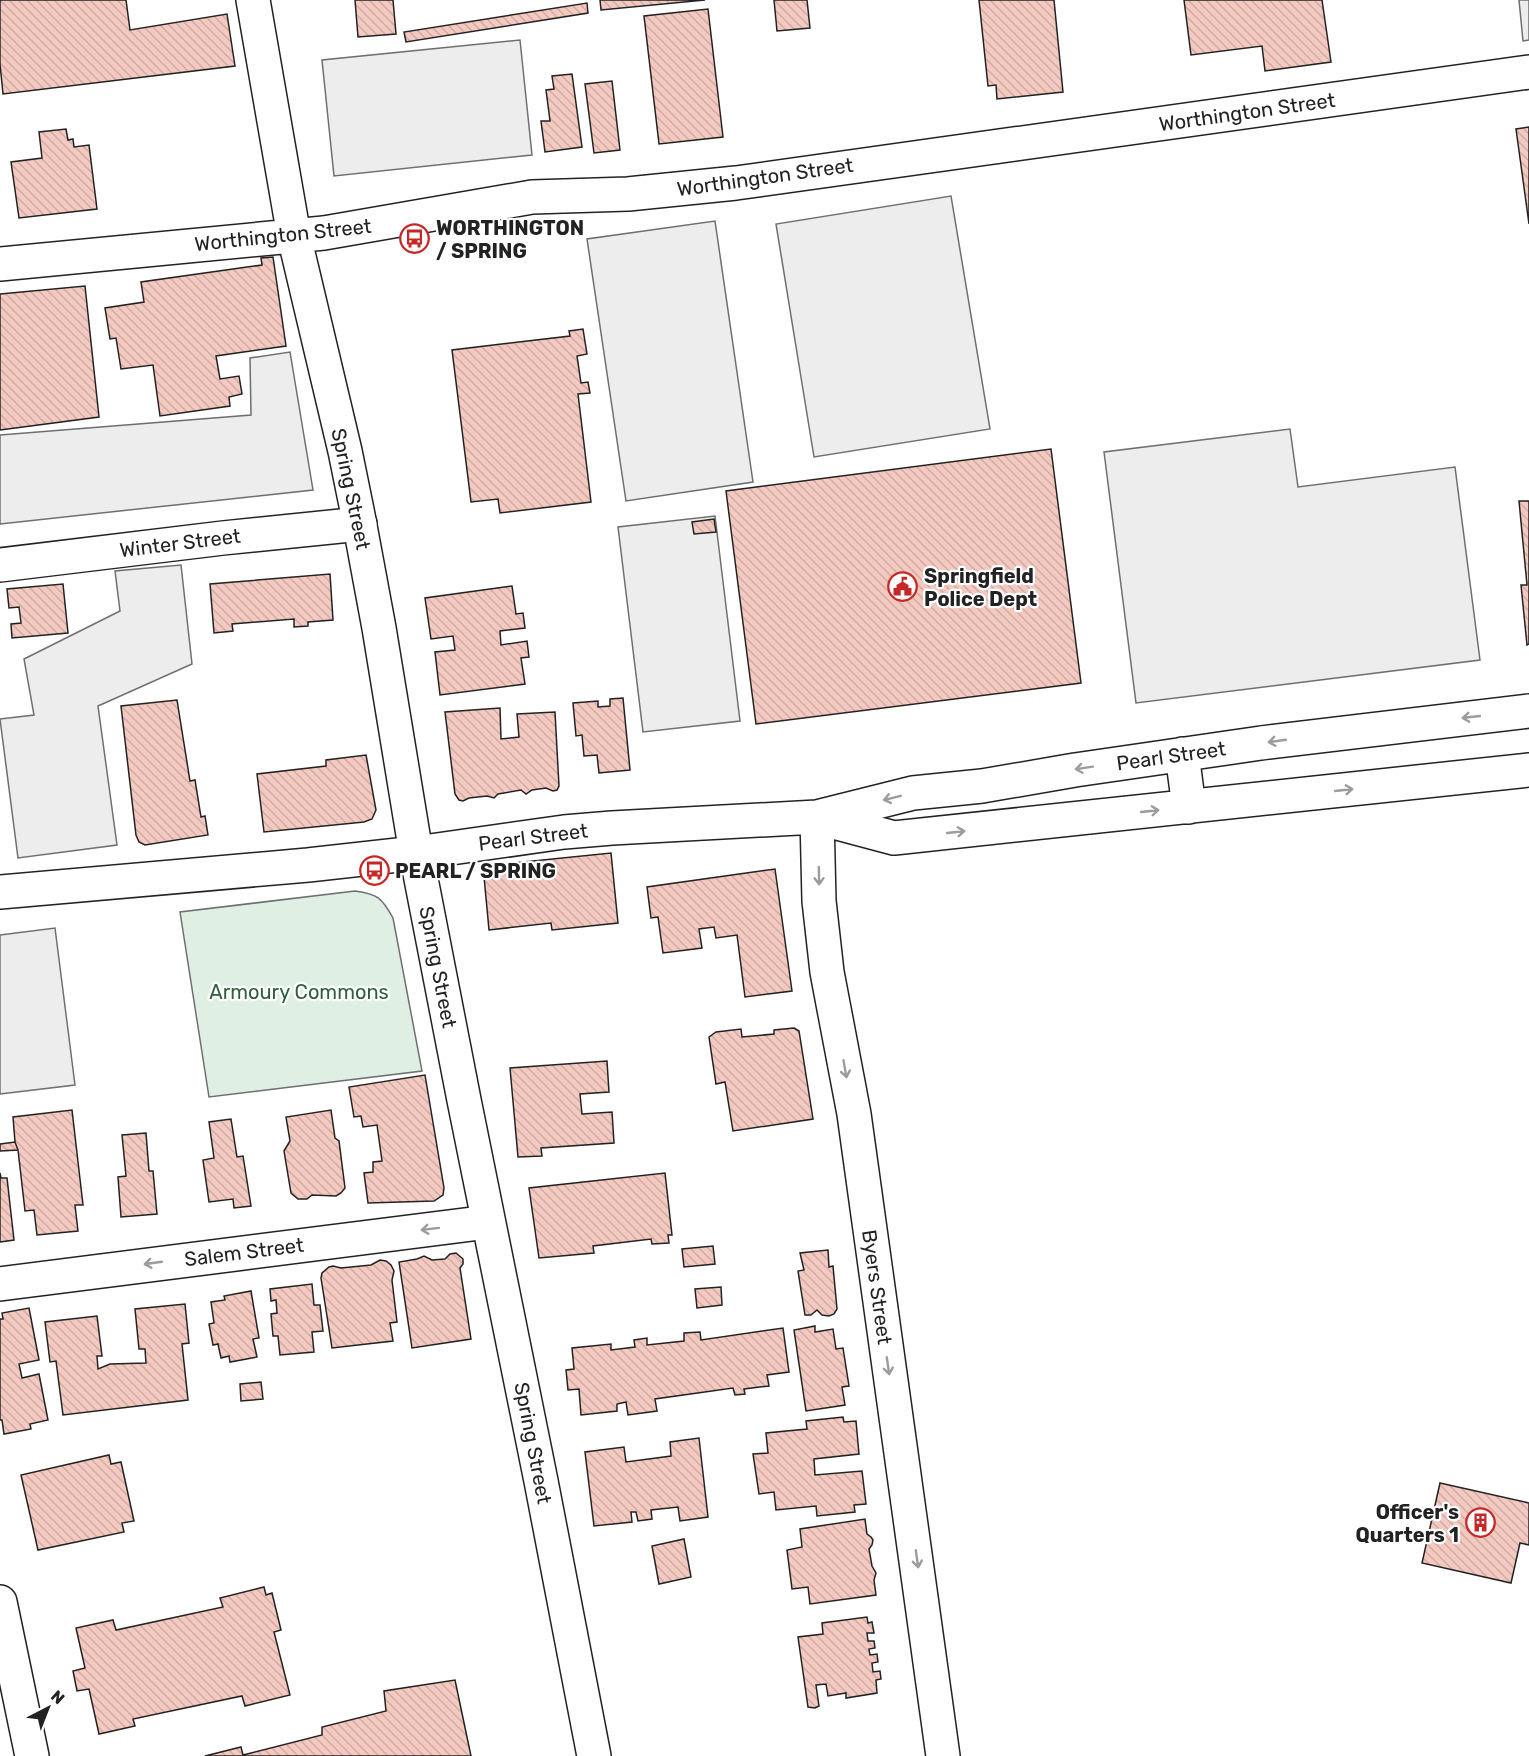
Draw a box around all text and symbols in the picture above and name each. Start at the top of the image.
street label: Worthington Street [1157,88,1337,136]
street label: Worthington Street [675,153,855,201]
street label: Worthington Street [193,214,373,256]
place label: WORTHINGTON / SPRING [436,216,584,263]
bus stop icon: WORTHINGTON / SPRING [399,223,431,255]
street label: Spring Street [326,426,376,552]
street label: Winter Street [118,524,242,562]
place label: Springfield Police Dept [924,564,1037,611]
public building icon: Springfield Police Dept [887,571,919,603]
one-way arrow [1461,712,1481,723]
one-way arrow [1268,735,1288,746]
street label: Pearl Street [1115,736,1227,776]
one-way arrow [1075,763,1095,774]
one-way arrow [1334,784,1353,795]
one-way arrow [883,793,902,804]
one-way arrow [1140,805,1160,816]
street label: Pearl Street [477,818,589,856]
one-way arrow [946,826,966,837]
bus stop icon: PEARL / SPRING [358,855,390,887]
place label: PEARL / SPRING [395,859,556,883]
one-way arrow [813,865,824,885]
street label: Spring Street [414,904,462,1030]
park label: Armoury Commons [209,980,389,1004]
one-way arrow [840,1059,851,1078]
one-way arrow [421,1223,441,1234]
street label: Byers Street [857,1228,897,1346]
street label: Salem Street [183,1233,305,1271]
one-way arrow [144,1258,164,1269]
one-way arrow [883,1355,894,1375]
street label: Spring Street [509,1380,557,1506]
place label: Officer's Quarters 1 [1356,1500,1459,1547]
building icon: Officer's Quarters 1 [1464,1507,1496,1539]
one-way arrow [911,1548,922,1568]
north arrow [18,1678,78,1738]
text: N [47,1686,68,1708]

